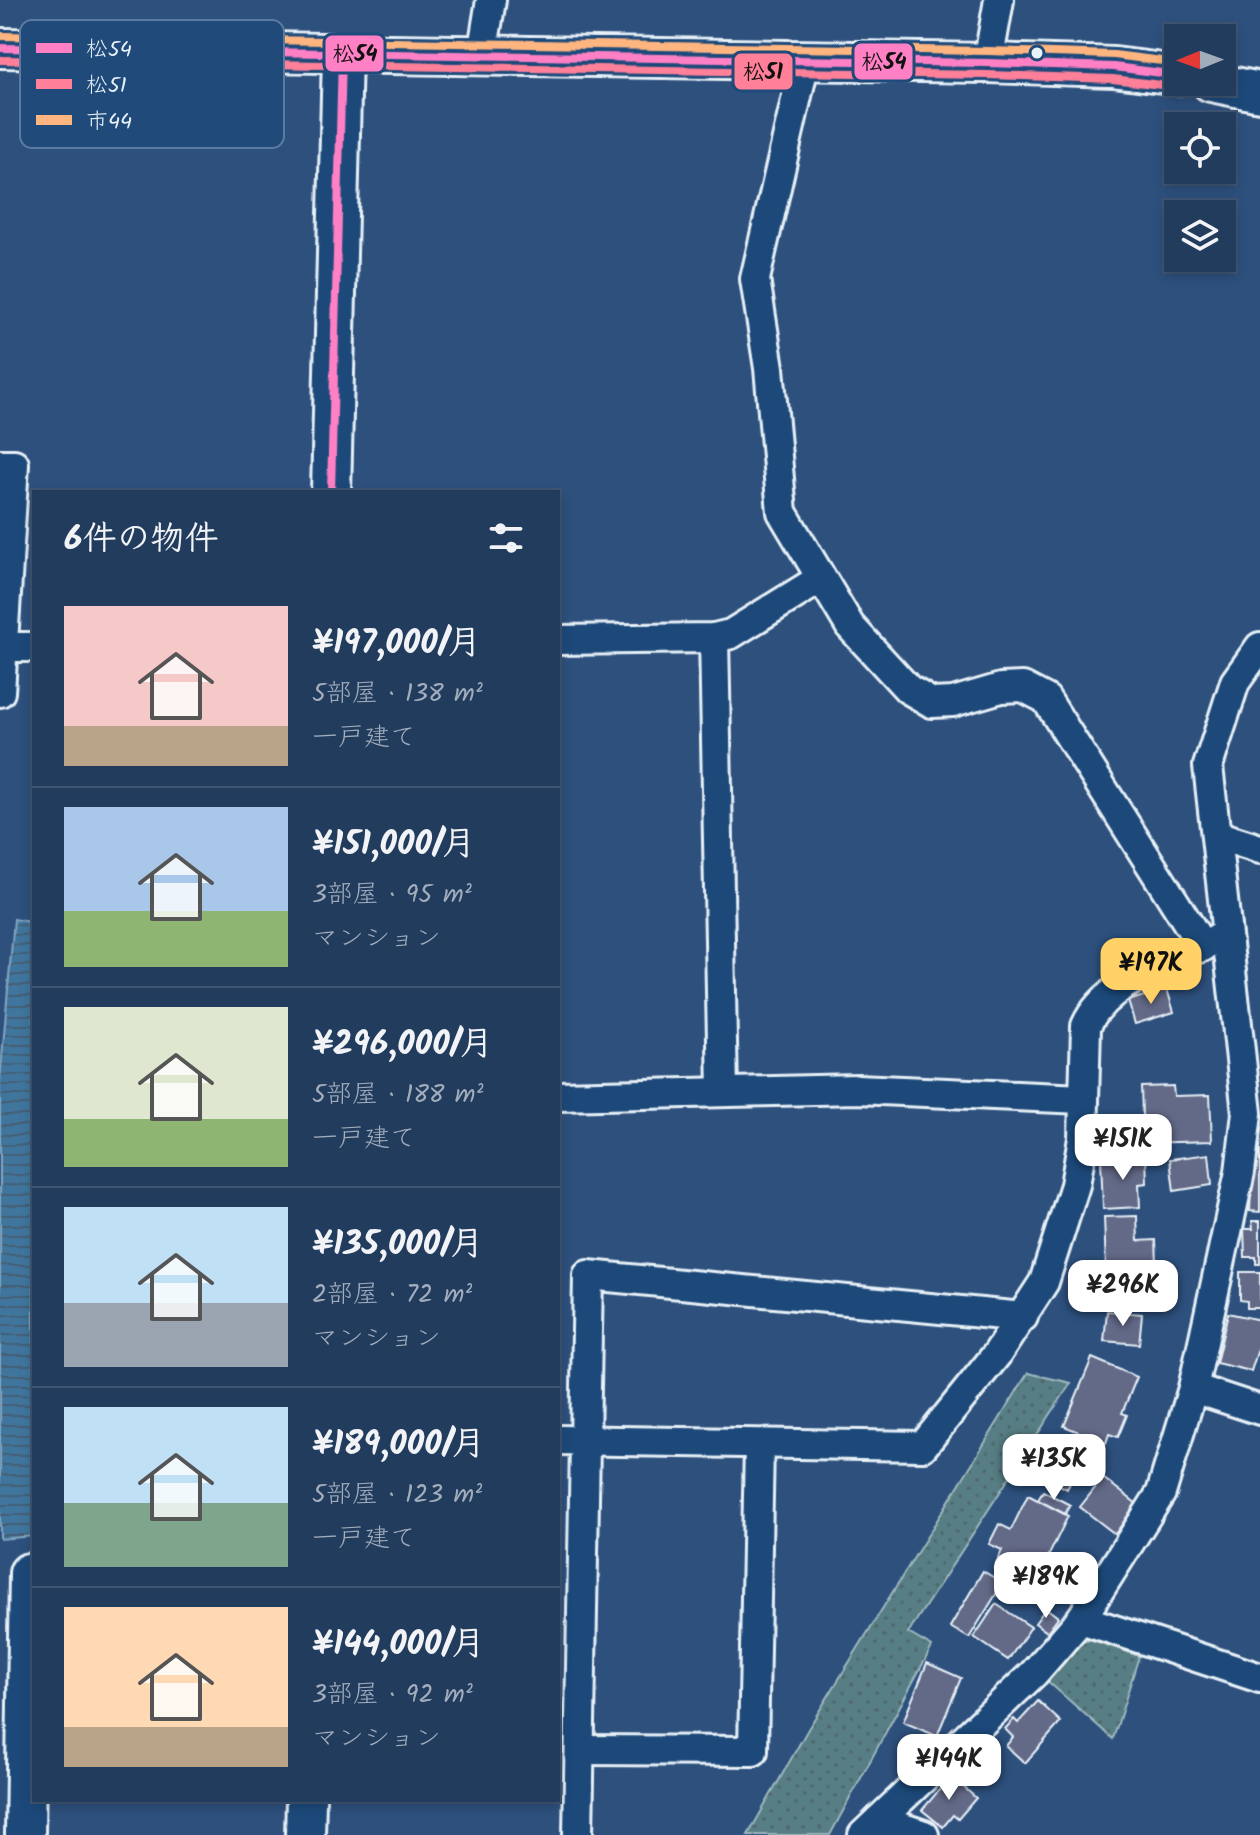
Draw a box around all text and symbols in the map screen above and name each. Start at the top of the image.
legend [20,20,284,148]
north arrow [1164,24,1236,96]
map controls [1164,24,1236,272]
text: 松54 [86,33,132,68]
line badge: 松54 [324,34,385,73]
text: 松54 [332,38,378,73]
line badge: 松54 [853,42,914,81]
unlabelled marker [1029,45,1045,61]
text: 松54 [861,46,907,81]
line badge: 松51 [733,52,794,91]
text: 松51 [743,56,783,91]
text: 松51 [86,69,127,104]
text: 市44 [86,105,132,140]
button: locate [1164,112,1236,184]
button: layers [1164,200,1236,272]
text: 6件の物件 [64,513,218,567]
icon: filters [484,516,528,560]
text: ¥197,000/月 [312,617,481,671]
icon: home [128,638,224,734]
text: 5部屋 · 138 m² [312,673,483,715]
text: 一戸建て [312,717,416,759]
text: ¥151,000/月 [312,818,475,872]
icon: home [128,839,224,935]
text: 3部屋 · 95 m² [312,874,472,916]
text: マンション [312,918,441,960]
pin: ¥197K [1095,938,1207,1006]
text: ¥197K [1119,943,1183,985]
text: ¥296,000/月 [312,1018,493,1072]
icon: home [128,1039,224,1135]
text: 5部屋 · 188 m² [312,1074,484,1116]
pin: ¥151K [1067,1114,1179,1182]
text: 一戸建て [312,1118,416,1160]
text: ¥151K [1093,1119,1153,1161]
text: ¥135,000/月 [312,1218,484,1272]
icon: home [128,1239,224,1335]
pin: ¥296K [1067,1260,1179,1328]
text: ¥296K [1086,1265,1160,1307]
text: 2部屋 · 72 m² [312,1274,472,1316]
text: マンション [312,1318,441,1360]
text: ¥189,000/月 [312,1418,485,1472]
pin: ¥135K [998,1434,1110,1502]
icon: home [128,1439,224,1535]
text: ¥135K [1021,1439,1087,1481]
text: 5部屋 · 123 m² [312,1474,482,1516]
text: 一戸建て [312,1518,416,1560]
pin: ¥189K [990,1552,1102,1620]
text: ¥189K [1012,1557,1080,1599]
text: ¥144,000/月 [312,1618,485,1672]
icon: home [128,1639,224,1735]
text: 3部屋 · 92 m² [312,1674,473,1716]
text: マンション [312,1718,441,1760]
pin: ¥144K [893,1734,1005,1802]
text: ¥144K [915,1739,983,1781]

